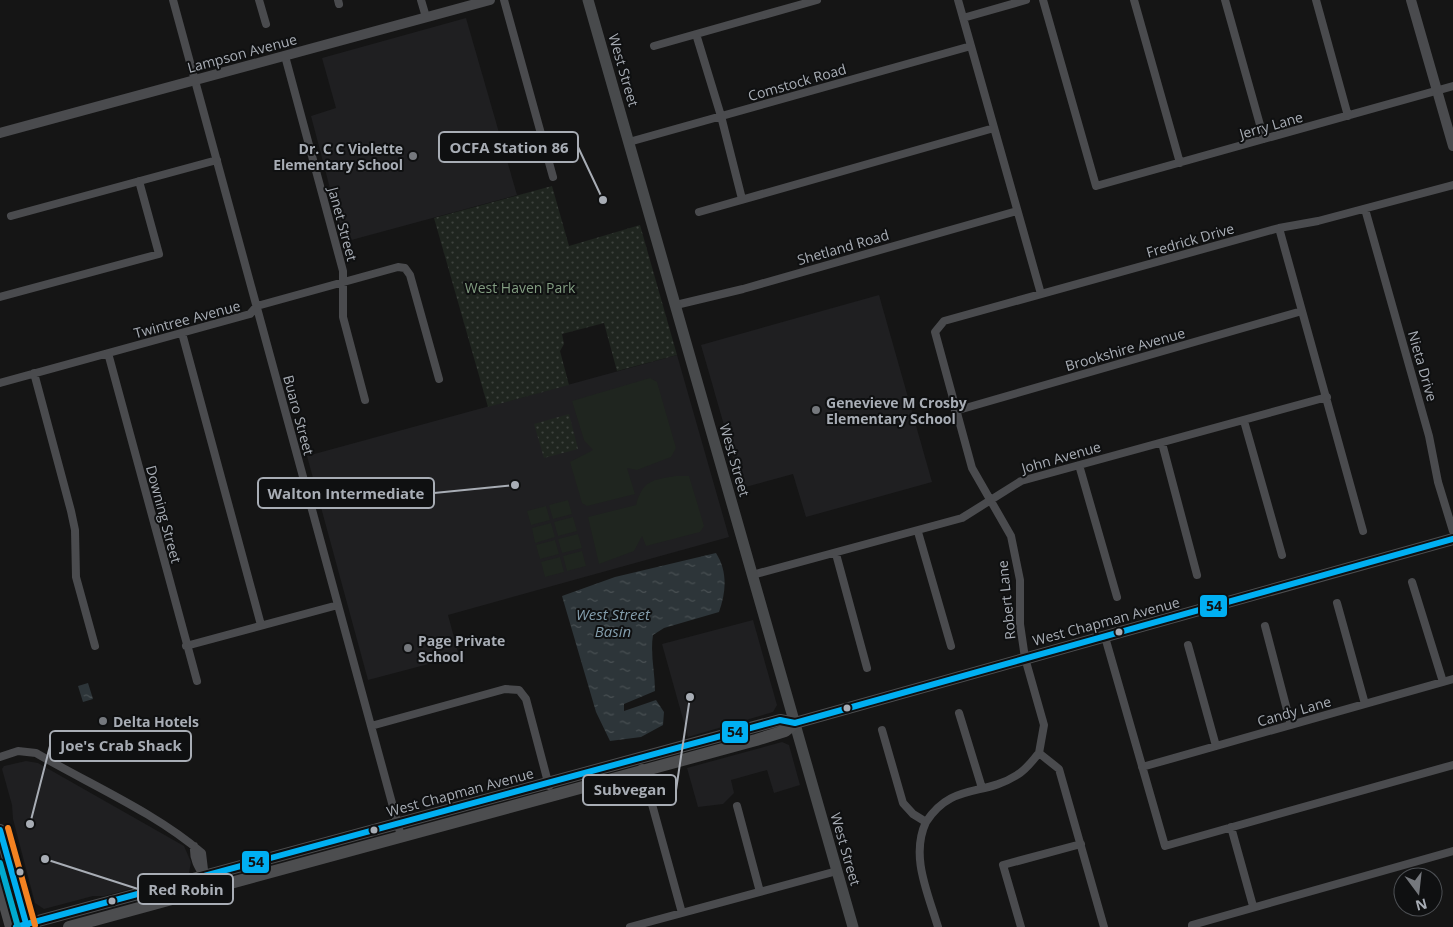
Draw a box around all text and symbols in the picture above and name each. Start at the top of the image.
street label: Lampson Avenue [185,29,299,77]
street label: West Street [605,31,643,109]
street label: Comstock Road [746,59,848,105]
street label: Jerry Lane [1235,107,1305,144]
callout: OCFA Station 86 [439,132,578,162]
text: OCFA Station 86 [449,137,569,157]
place label: Dr. C C Violette Elementary School [273,139,403,174]
marker: Dr. C C Violette Elementary School [407,150,419,162]
street label: Janet Street [324,183,362,263]
street label: Fredrick Drive [1144,218,1236,262]
street label: Shetland Road [795,225,891,269]
park label: West Haven Park [465,278,576,297]
street label: Twintree Avenue [132,296,242,342]
street label: Brookshire Avenue [1063,323,1187,375]
street label: Nieta Drive [1404,328,1442,404]
street label: Buaro Street [279,373,319,457]
place label: Genevieve M Crosby Elementary School [826,393,967,428]
marker: Genevieve M Crosby Elementary School [810,404,822,416]
street label: West Street [716,421,754,499]
street label: John Avenue [1017,437,1103,478]
street label: Downing Street [142,463,186,565]
callout: Walton Intermediate [258,478,434,508]
text: Walton Intermediate [268,483,425,503]
street label: Robert Lane [992,559,1020,640]
street label: West Chapman Avenue [1030,592,1182,650]
line badge: 54 [1199,594,1228,618]
text: 54 [1206,596,1222,615]
water label: West Street Basin [576,604,651,641]
unlabelled marker [1114,627,1124,637]
place label: Page Private School [418,631,505,666]
marker: Page Private School [402,642,414,654]
street label: Candy Lane [1255,691,1333,731]
unlabelled marker [842,703,852,713]
place label: Delta Hotels [113,712,199,731]
marker: Delta Hotels [97,715,109,727]
line badge: 54 [721,720,749,744]
text: 54 [727,722,743,741]
callout: Joe's Crab Shack [50,731,191,761]
text: Joe's Crab Shack [58,735,182,755]
street label: West Chapman Avenue [384,763,536,821]
callout: Subvegan [583,775,676,805]
text: Subvegan [594,779,666,799]
street label: West Street [827,810,865,888]
unlabelled marker [369,825,379,835]
line badge: 54 [241,850,270,874]
text: 54 [248,852,264,871]
unlabelled marker [15,867,25,877]
north arrow [1393,867,1443,917]
callout: Red Robin [138,874,233,904]
text: Red Robin [148,879,224,899]
text: N [1414,894,1429,916]
unlabelled marker [107,896,117,906]

